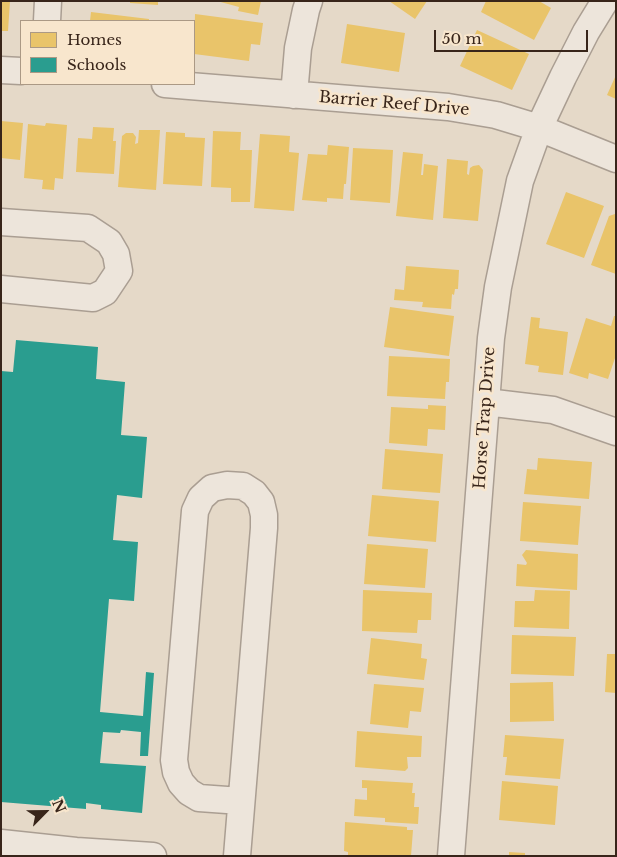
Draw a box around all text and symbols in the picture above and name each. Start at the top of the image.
legend [20,20,195,85]
scale bar [437,20,591,52]
text: 50 m [442,29,482,48]
text: Homes [67,30,122,49]
text: Schools [67,55,126,74]
street label: Barrier Reef Drive [318,88,470,120]
street label: Horse Trap Drive [470,346,500,490]
north arrow [20,787,70,837]
text: N [48,797,70,816]

